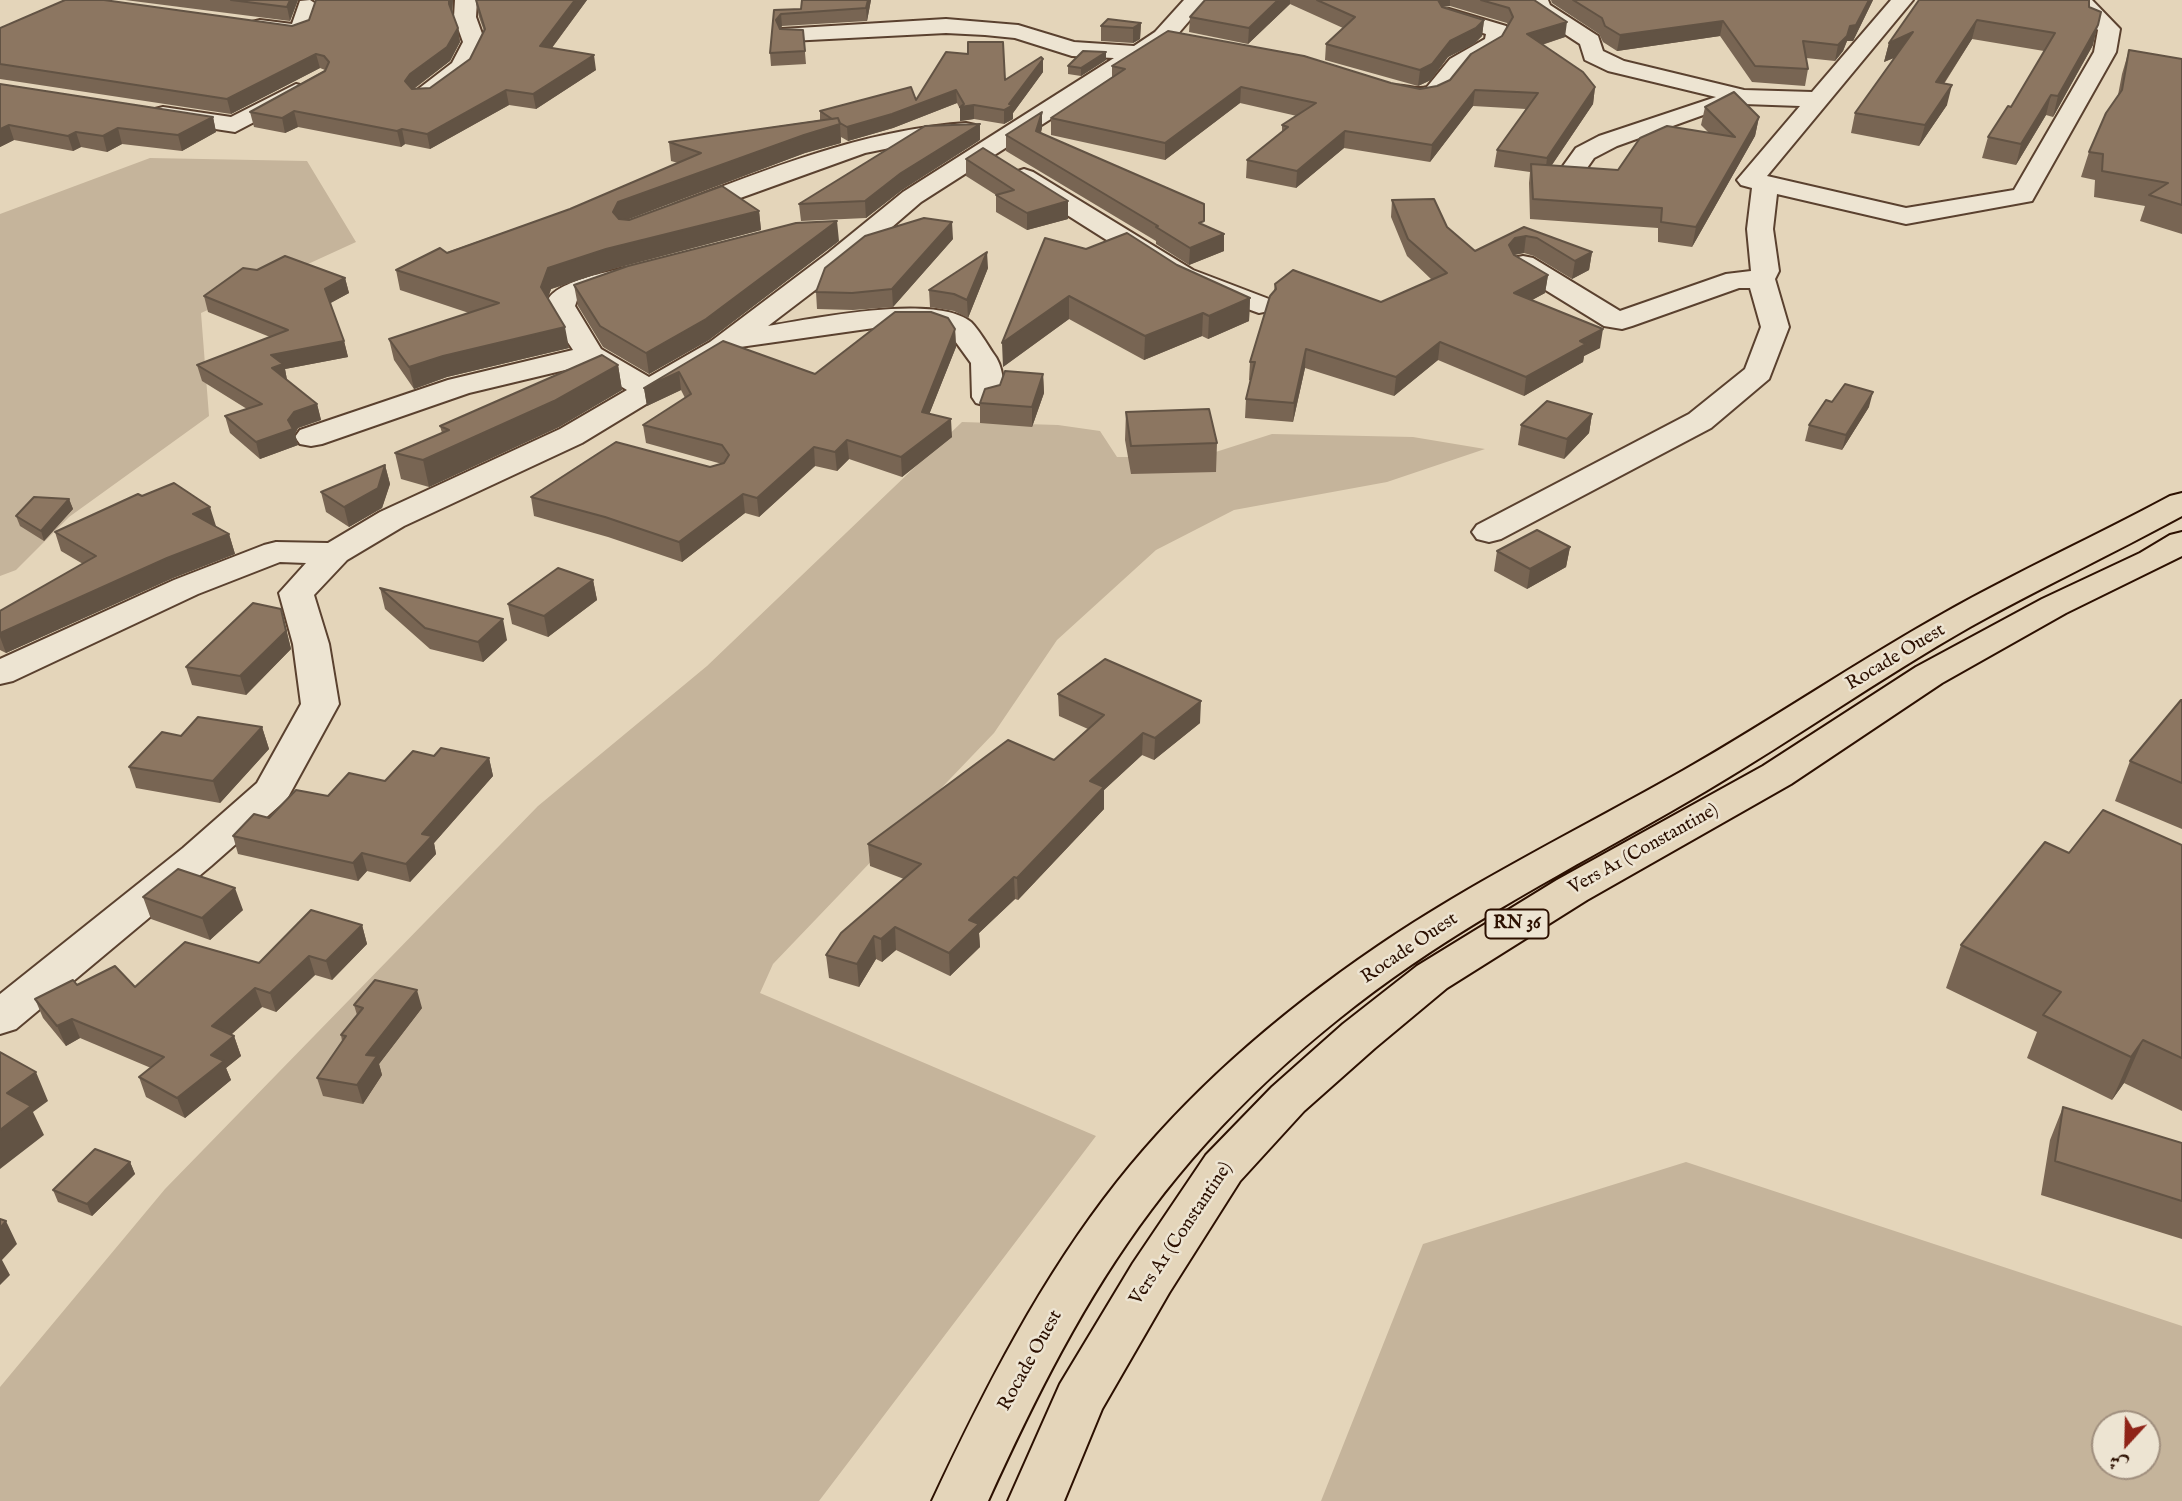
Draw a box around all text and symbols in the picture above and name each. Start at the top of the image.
street label: Rocade Ouest [1842,620,1950,696]
street label: Vers A1 (Constantine) [1565,799,1723,901]
street label: Rocade Ouest [1357,908,1463,990]
road number: RN 36 [1486,909,1548,939]
street label: Vers A1 (Constantine) [1126,1158,1238,1310]
street label: Rocade Ouest [994,1307,1068,1415]
north arrow [2091,1410,2161,1480]
text: ش [2106,1448,2132,1477]

